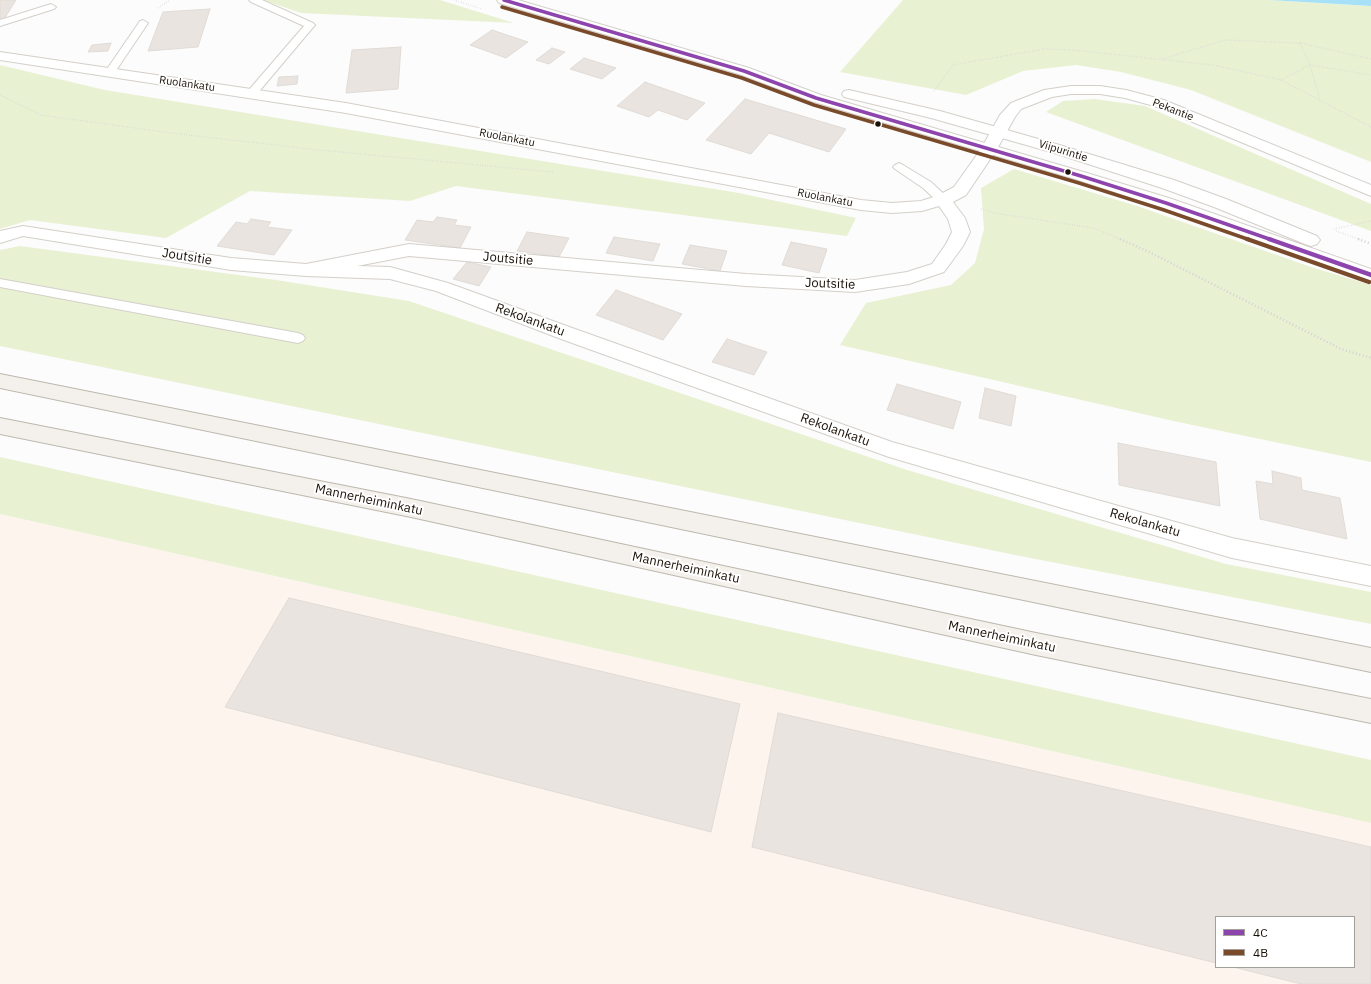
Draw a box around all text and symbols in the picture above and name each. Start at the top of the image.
street label: Ruolankatu [158,74,216,94]
street label: Pekantie [1151,96,1195,124]
unlabelled marker [873,119,883,129]
street label: Ruolankatu [478,126,536,150]
street label: Viipurintie [1037,137,1089,165]
unlabelled marker [1063,167,1073,177]
street label: Ruolankatu [796,186,854,210]
street label: Joutsitie [161,245,213,269]
street label: Joutsitie [482,249,534,269]
street label: Joutsitie [805,275,855,293]
street label: Rekolankatu [493,300,567,340]
street label: Rekolankatu [798,410,872,450]
street label: Mannerheiminkatu [314,481,424,519]
street label: Rekolankatu [1108,505,1182,541]
street label: Mannerheiminkatu [631,549,741,587]
street label: Mannerheiminkatu [947,618,1057,656]
legend [1215,916,1355,968]
text: 4C [1253,925,1268,940]
text: 4B [1253,945,1268,960]

